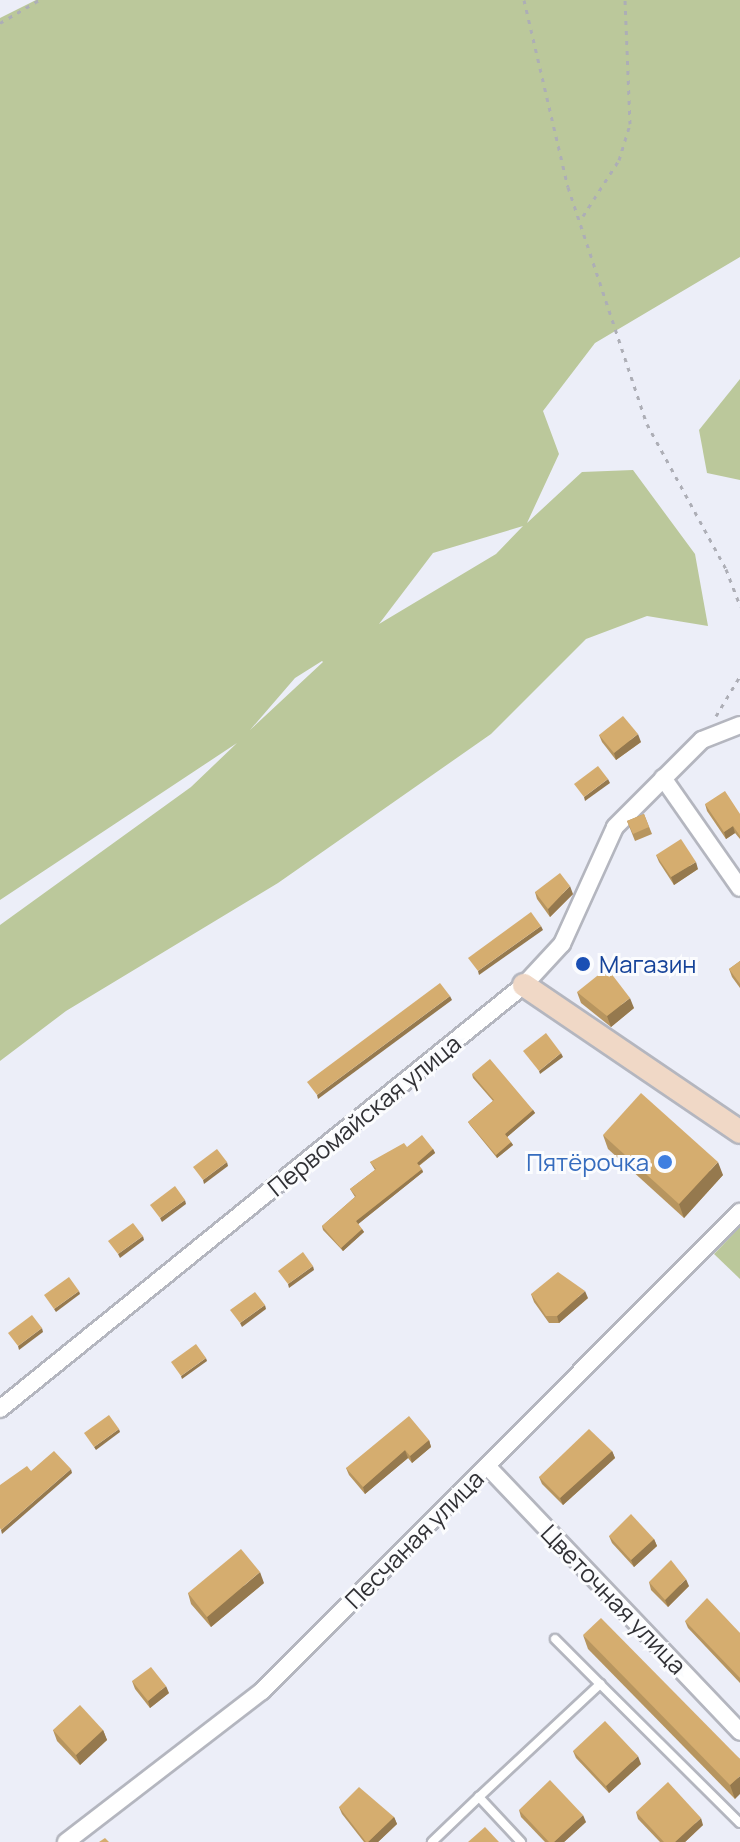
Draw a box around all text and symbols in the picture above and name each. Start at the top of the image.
place label: Магазин [599,950,697,978]
marker: Магазин [574,955,592,973]
street label: Первомайская улица [262,1028,466,1202]
place label: Пятёрочка [526,1148,649,1176]
marker: Пятёрочка [656,1153,674,1171]
street label: Песчаная улица [339,1464,489,1614]
street label: Цветочная улица [535,1518,693,1680]

